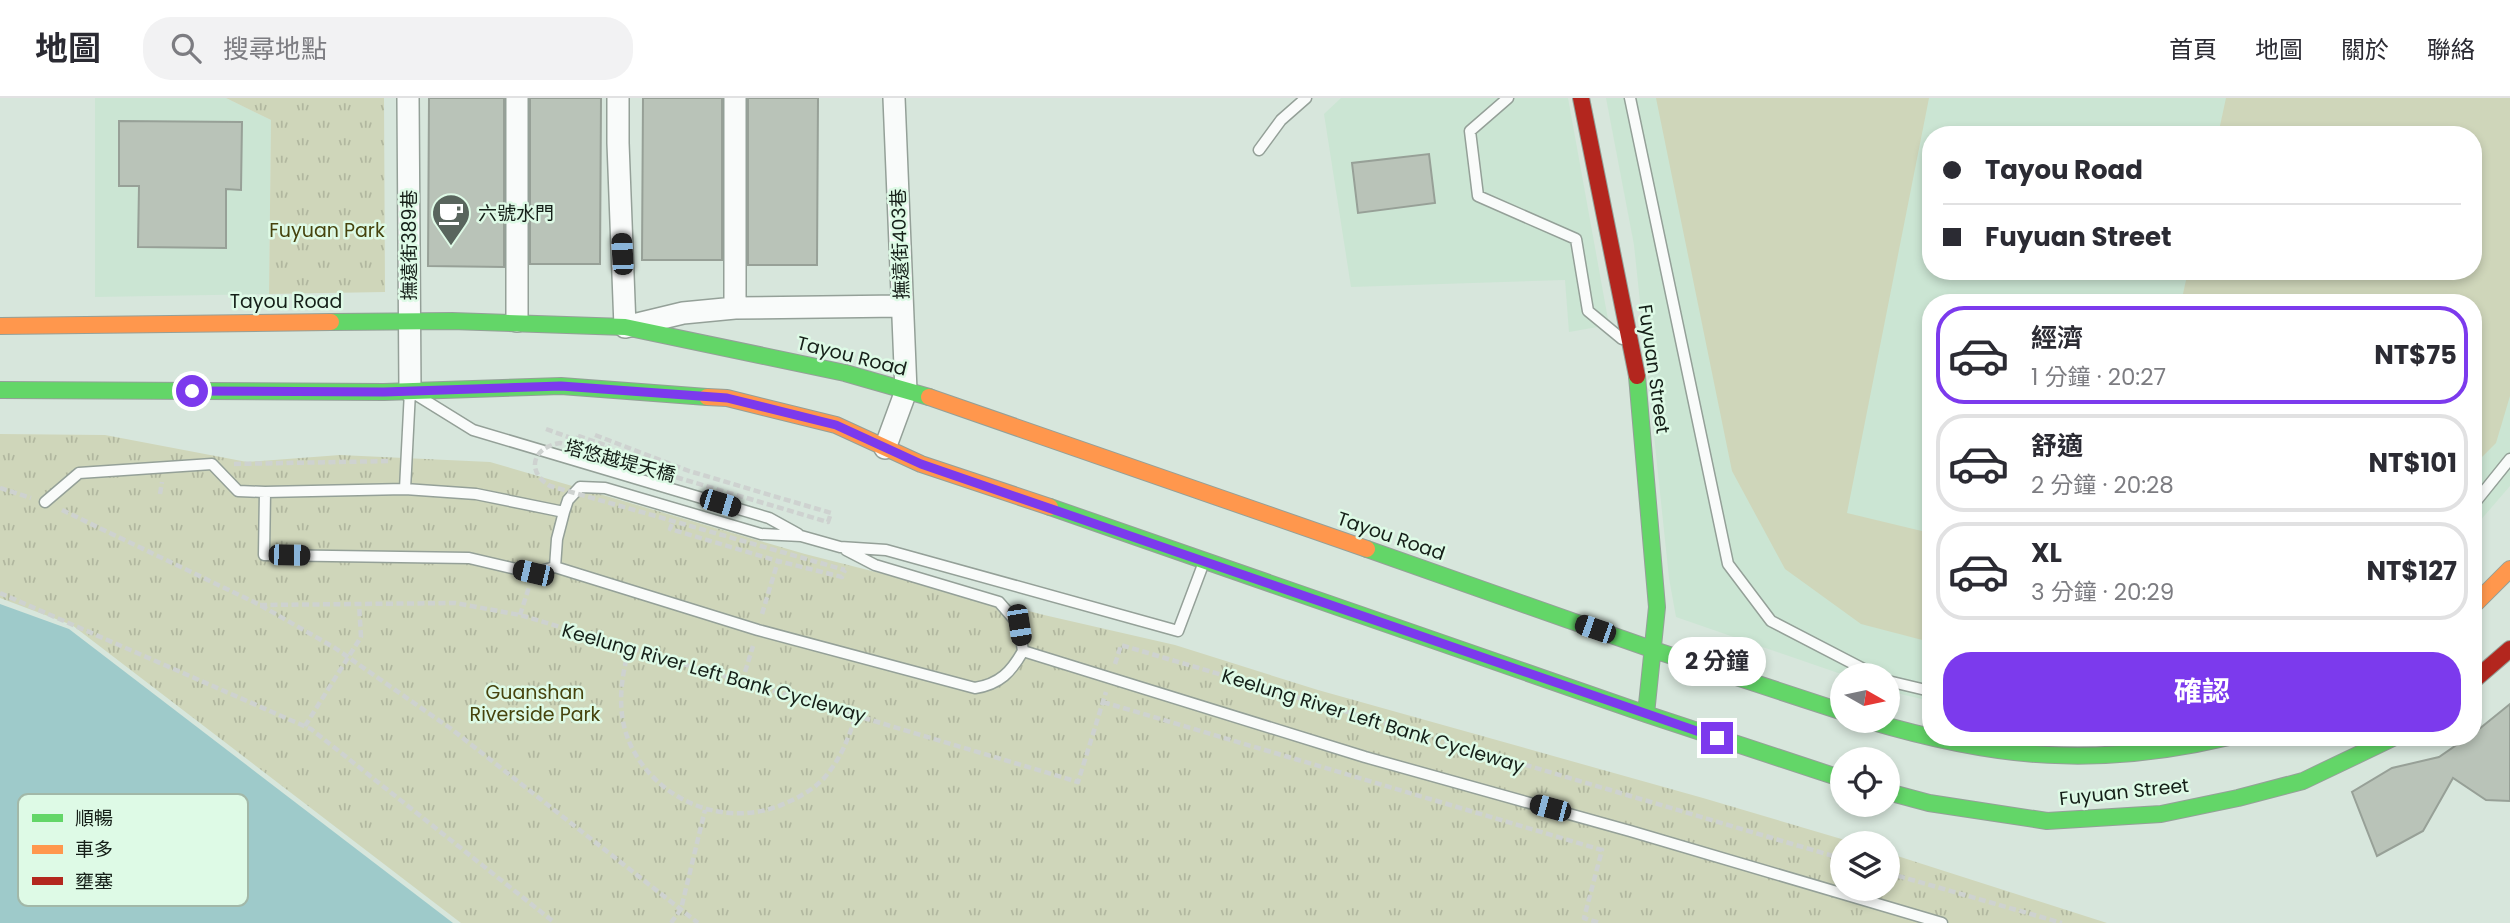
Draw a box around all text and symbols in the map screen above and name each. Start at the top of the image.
search box [143,17,633,80]
text: 地圖 [35,25,101,72]
icon: search [167,29,205,67]
text: 搜尋地點 [223,31,327,67]
text: 首頁 [2169,33,2217,66]
text: 地圖 [2255,33,2303,66]
text: 關於 [2341,33,2389,66]
text: 聯絡 [2427,33,2475,66]
text: Tayou Road [1985,152,2143,188]
street label: 撫遠街403巷 [885,188,915,300]
street label: 撫遠街389巷 [396,189,423,301]
cafe icon: 六號水門 [430,192,472,247]
place label: 六號水門 [478,200,554,227]
park label: Fuyuan Park [269,217,385,244]
text: Fuyuan Street [1985,219,2172,255]
car [611,232,634,276]
street label: Tayou Road [230,288,342,315]
street label: Fuyuan Street [1632,303,1676,435]
text: 經濟 [2031,320,2083,356]
icon: car [1947,324,2010,387]
street label: Tayou Road [794,329,910,383]
text: NT$75 [2374,337,2457,373]
text: 1 分鐘 · 20:27 [2031,361,2166,393]
route start [176,375,208,407]
text: 舒適 [2031,428,2083,464]
icon: car [1947,432,2010,495]
street label: 塔悠越堤天橋 [561,433,679,489]
text: NT$101 [2368,445,2457,481]
text: 2 分鐘 · 20:28 [2031,469,2174,501]
car [697,487,744,519]
street label: Tayou Road [1333,505,1449,567]
text: XL [2031,535,2062,571]
icon: car [1947,540,2010,603]
car [268,544,311,566]
text: NT$127 [2366,553,2457,589]
car [511,558,556,588]
text: 3 分鐘 · 20:29 [2031,576,2174,608]
car [1006,603,1033,647]
car [1572,612,1619,646]
street label: Keelung River Left Bank Cycleway [559,617,869,729]
callout: 2 分鐘 [1668,636,1766,686]
text: 2 分鐘 [1685,645,1749,677]
button: 確認 [1943,652,2461,732]
street label: Keelung River Left Bank Cycleway [1218,662,1528,780]
north arrow [1830,663,1900,733]
map controls [1830,663,1900,901]
park label: Guanshan Riverside Park [470,679,601,728]
route end [1701,722,1733,754]
button: locate [1830,747,1900,817]
street label: Fuyuan Street [2058,772,2190,812]
car [1527,792,1574,824]
legend [18,794,248,906]
text: 順暢 [75,805,113,832]
button: layers [1830,831,1900,901]
text: 車多 [75,836,113,863]
text: 壅塞 [75,868,113,895]

